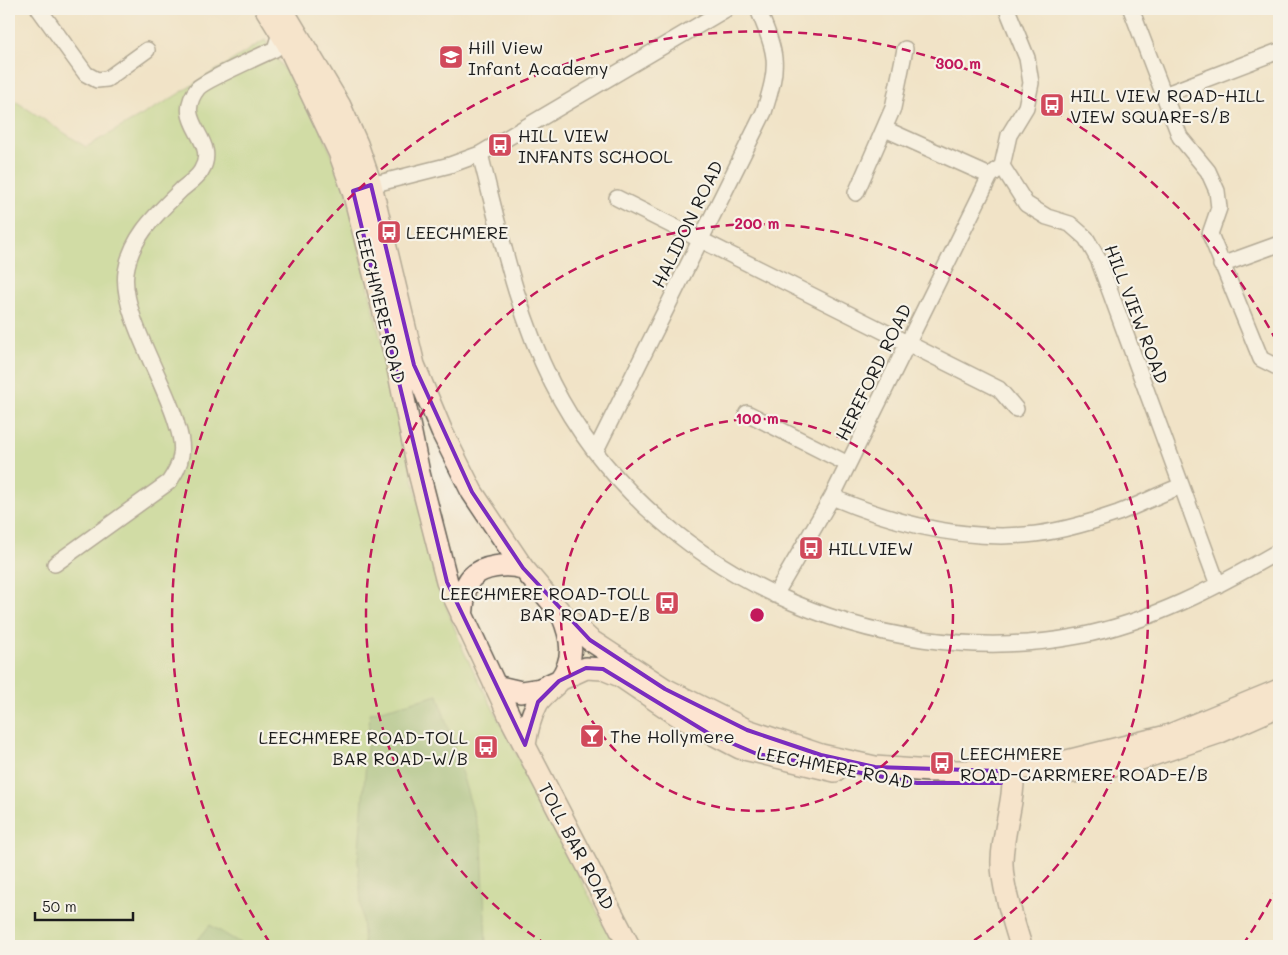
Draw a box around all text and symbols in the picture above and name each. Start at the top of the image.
place label: Hill View Infant Academy [468,35,608,80]
school or university icon: Hill View Infant Academy [438,44,464,70]
text: 300 m [935,53,981,73]
place label: HILL VIEW ROAD-HILL VIEW SQUARE-S/B [1070,83,1265,128]
bus stop icon: HILL VIEW ROAD-HILL VIEW SQUARE-S/B [1039,92,1065,118]
place label: HILL VIEW INFANTS SCHOOL [518,123,673,168]
bus stop icon: HILL VIEW INFANTS SCHOOL [487,132,513,158]
street label: HALIDON ROAD [646,156,728,292]
text: 200 m [735,213,780,233]
bus stop icon: LEECHMERE [376,219,402,245]
place label: LEECHMERE [406,220,508,244]
street label: LEECHMERE ROAD [350,226,412,386]
street label: HILL VIEW ROAD [1099,241,1175,387]
street label: HEREFORD ROAD [829,300,917,444]
text: 100 m [735,408,779,428]
bus stop icon: HILLVIEW [798,535,824,561]
place label: HILLVIEW [828,536,913,560]
place label: LEECHMERE ROAD-TOLL BAR ROAD-E/B [441,581,651,626]
bus stop icon: LEECHMERE ROAD-TOLL BAR ROAD-E/B [654,590,680,616]
centre of rings [748,606,766,624]
bar icon: The Hollymere [579,723,605,749]
place label: The Hollymere [610,724,735,748]
place label: LEECHMERE ROAD-TOLL BAR ROAD-W/B [259,725,469,770]
bus stop icon: LEECHMERE ROAD-TOLL BAR ROAD-W/B [473,734,499,760]
street label: LEECHMERE ROAD [755,740,915,794]
place label: LEECHMERE ROAD-CARRMERE ROAD-E/B [960,741,1208,786]
bus stop icon: LEECHMERE ROAD-CARRMERE ROAD-E/B [929,750,955,776]
street label: TOLL BAR ROAD [533,778,621,914]
scale bar [35,890,132,922]
text: 50 m [42,896,77,916]

